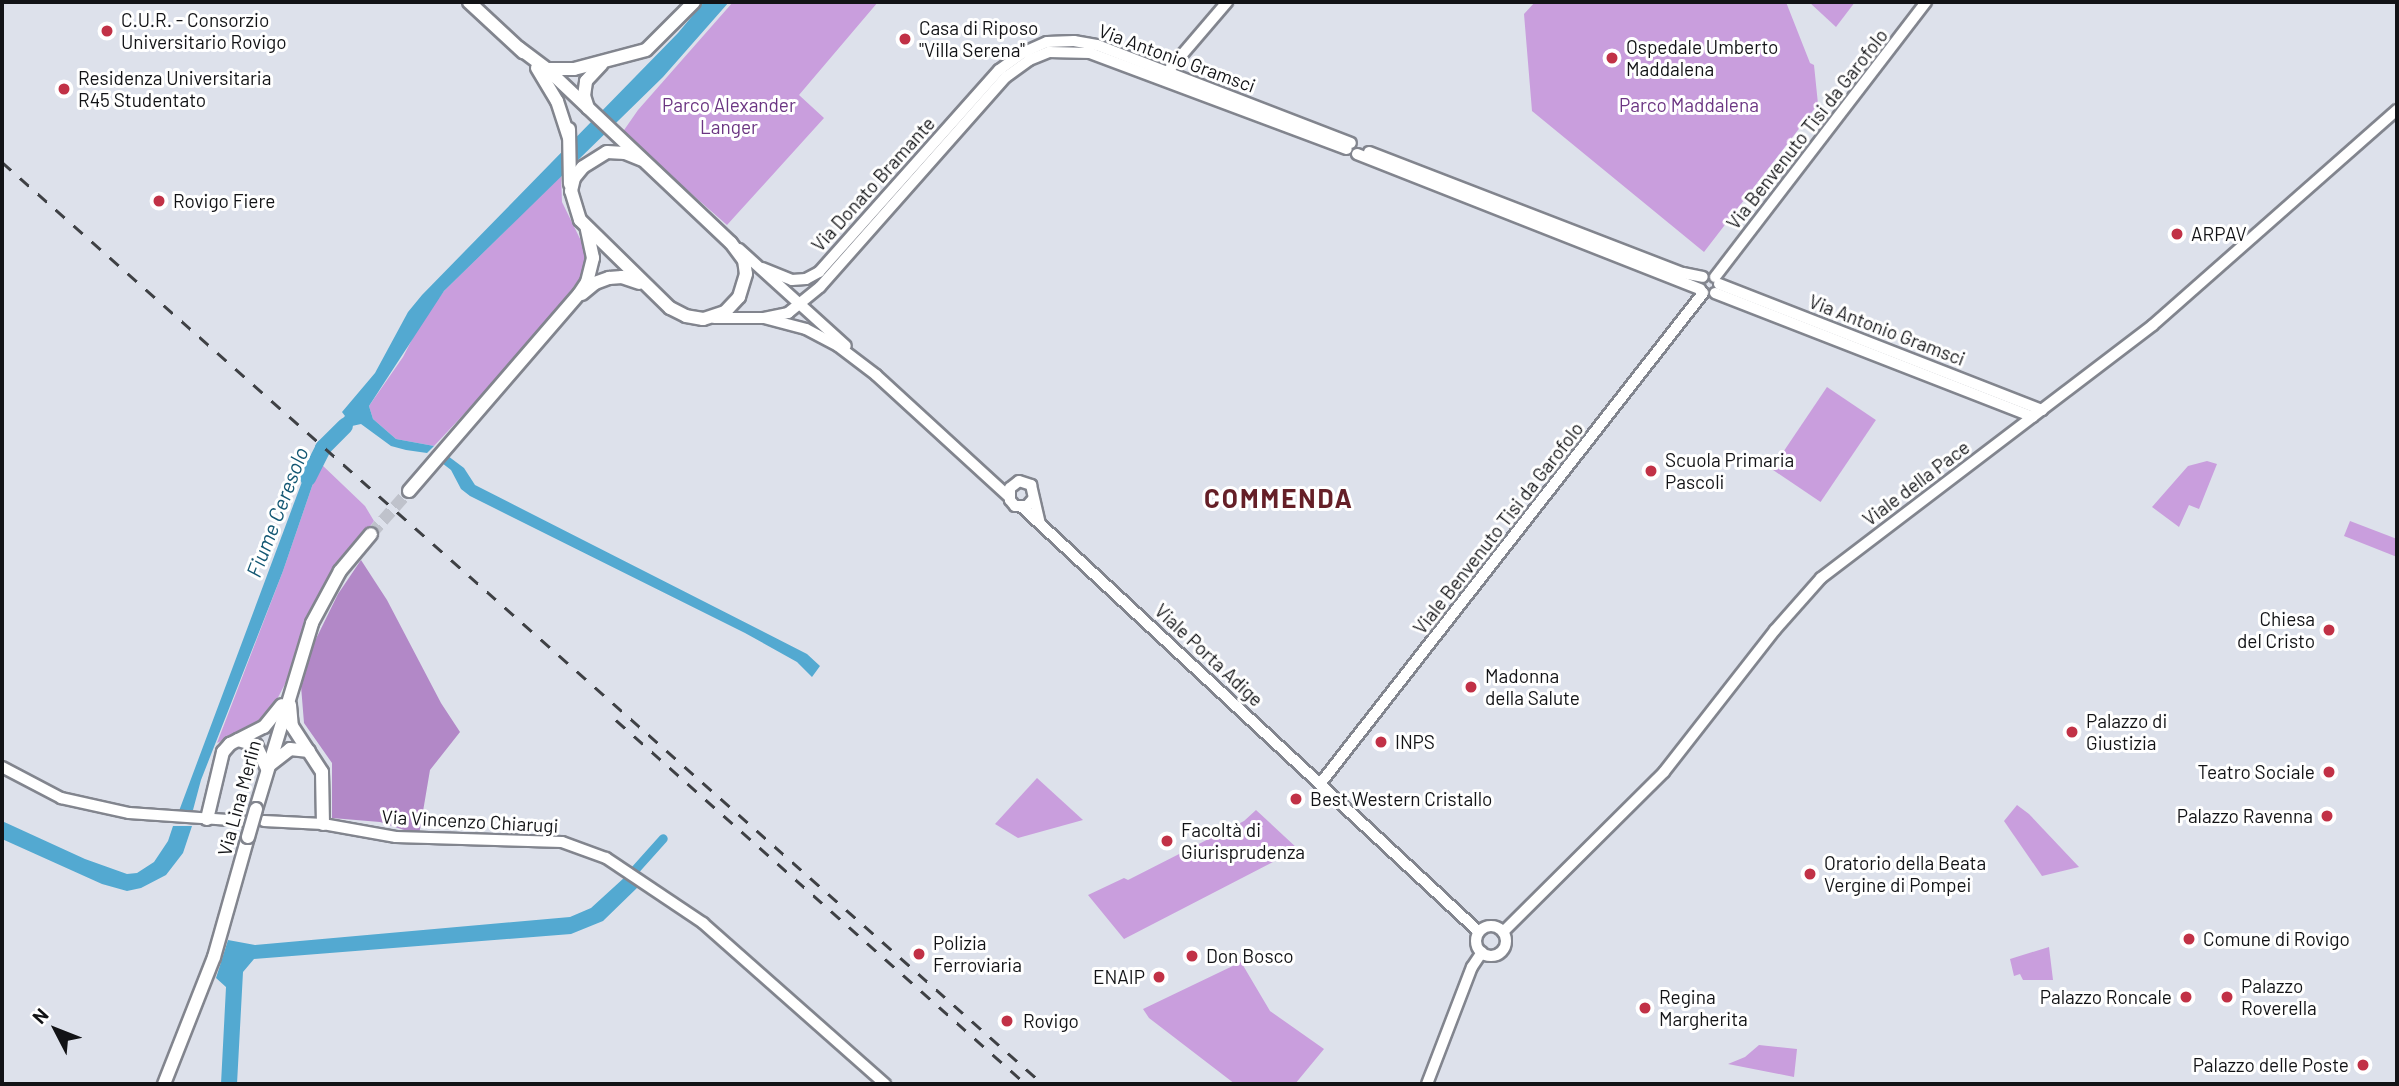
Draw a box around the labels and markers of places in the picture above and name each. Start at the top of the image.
place label: C.U.R. - Consorzio Universitario Rovigo [121,9,287,53]
place label: Casa di Riposo "Villa Serena" [919,17,1038,61]
marker: C.U.R. - Consorzio Universitario Rovigo [99,23,115,39]
marker: Casa di Riposo "Villa Serena" [897,31,913,47]
place label: Ospedale Umberto Maddalena [1626,36,1778,80]
marker: Ospedale Umberto Maddalena [1604,50,1620,66]
place label: Residenza Universitaria R45 Studentato [78,67,271,111]
marker: Residenza Universitaria R45 Studentato [56,81,72,97]
place label: Rovigo Fiere [173,190,275,212]
marker: Rovigo Fiere [151,193,167,209]
place label: ARPAV [2191,223,2247,245]
marker: ARPAV [2169,226,2185,242]
place label: Scuola Primaria Pascoli [1665,449,1794,493]
marker: Scuola Primaria Pascoli [1643,463,1659,479]
place label: Chiesa del Cristo [2237,608,2315,652]
marker: Chiesa del Cristo [2321,622,2337,638]
place label: Madonna della Salute [1485,665,1580,709]
marker: Madonna della Salute [1463,679,1479,695]
place label: Palazzo di Giustizia [2086,710,2167,754]
marker: Palazzo di Giustizia [2064,724,2080,740]
place label: INPS [1395,731,1435,753]
marker: INPS [1373,734,1389,750]
place label: Teatro Sociale [2198,761,2315,783]
marker: Teatro Sociale [2321,764,2337,780]
place label: Best Western Cristallo [1310,788,1492,810]
marker: Best Western Cristallo [1288,791,1304,807]
place label: Palazzo Ravenna [2177,805,2313,827]
marker: Palazzo Ravenna [2319,808,2335,824]
place label: Facoltà di Giurisprudenza [1181,819,1305,863]
marker: Facoltà di Giurisprudenza [1159,833,1175,849]
place label: Oratorio della Beata Vergine di Pompei [1824,852,1986,896]
marker: Oratorio della Beata Vergine di Pompei [1802,866,1818,882]
place label: Comune di Rovigo [2203,928,2350,950]
marker: Comune di Rovigo [2181,931,2197,947]
place label: Polizia Ferroviaria [933,932,1022,976]
place label: Don Bosco [1206,945,1294,967]
marker: Polizia Ferroviaria [911,946,927,962]
marker: Don Bosco [1184,948,1200,964]
place label: ENAIP [1093,966,1145,988]
marker: ENAIP [1151,969,1167,985]
place label: Palazzo Roverella [2241,975,2317,1019]
place label: Regina Margherita [1659,986,1748,1030]
place label: Palazzo Roncale [2040,986,2172,1008]
marker: Palazzo Roncale [2178,989,2194,1005]
marker: Palazzo Roverella [2219,989,2235,1005]
marker: Regina Margherita [1637,1000,1653,1016]
place label: Rovigo [1023,1010,1079,1032]
marker: Rovigo [997,1011,1017,1031]
place label: Palazzo delle Poste [2193,1054,2349,1076]
marker: Palazzo delle Poste [2355,1057,2371,1073]

